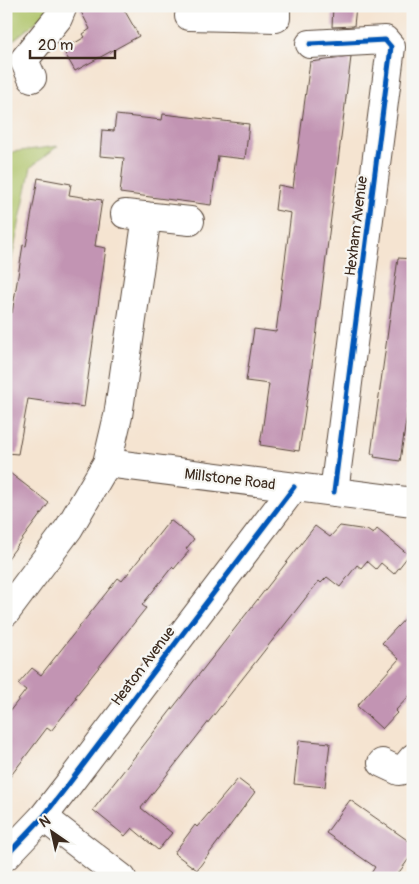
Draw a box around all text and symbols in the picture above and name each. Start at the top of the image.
scale bar [30,28,115,60]
text: 20 m [38,36,73,55]
street label: Hexham Avenue [341,174,372,277]
street label: Millstone Road [183,464,276,495]
street label: Heaton Avenue [107,622,180,710]
north arrow [28,806,78,856]
text: N [36,812,54,831]

